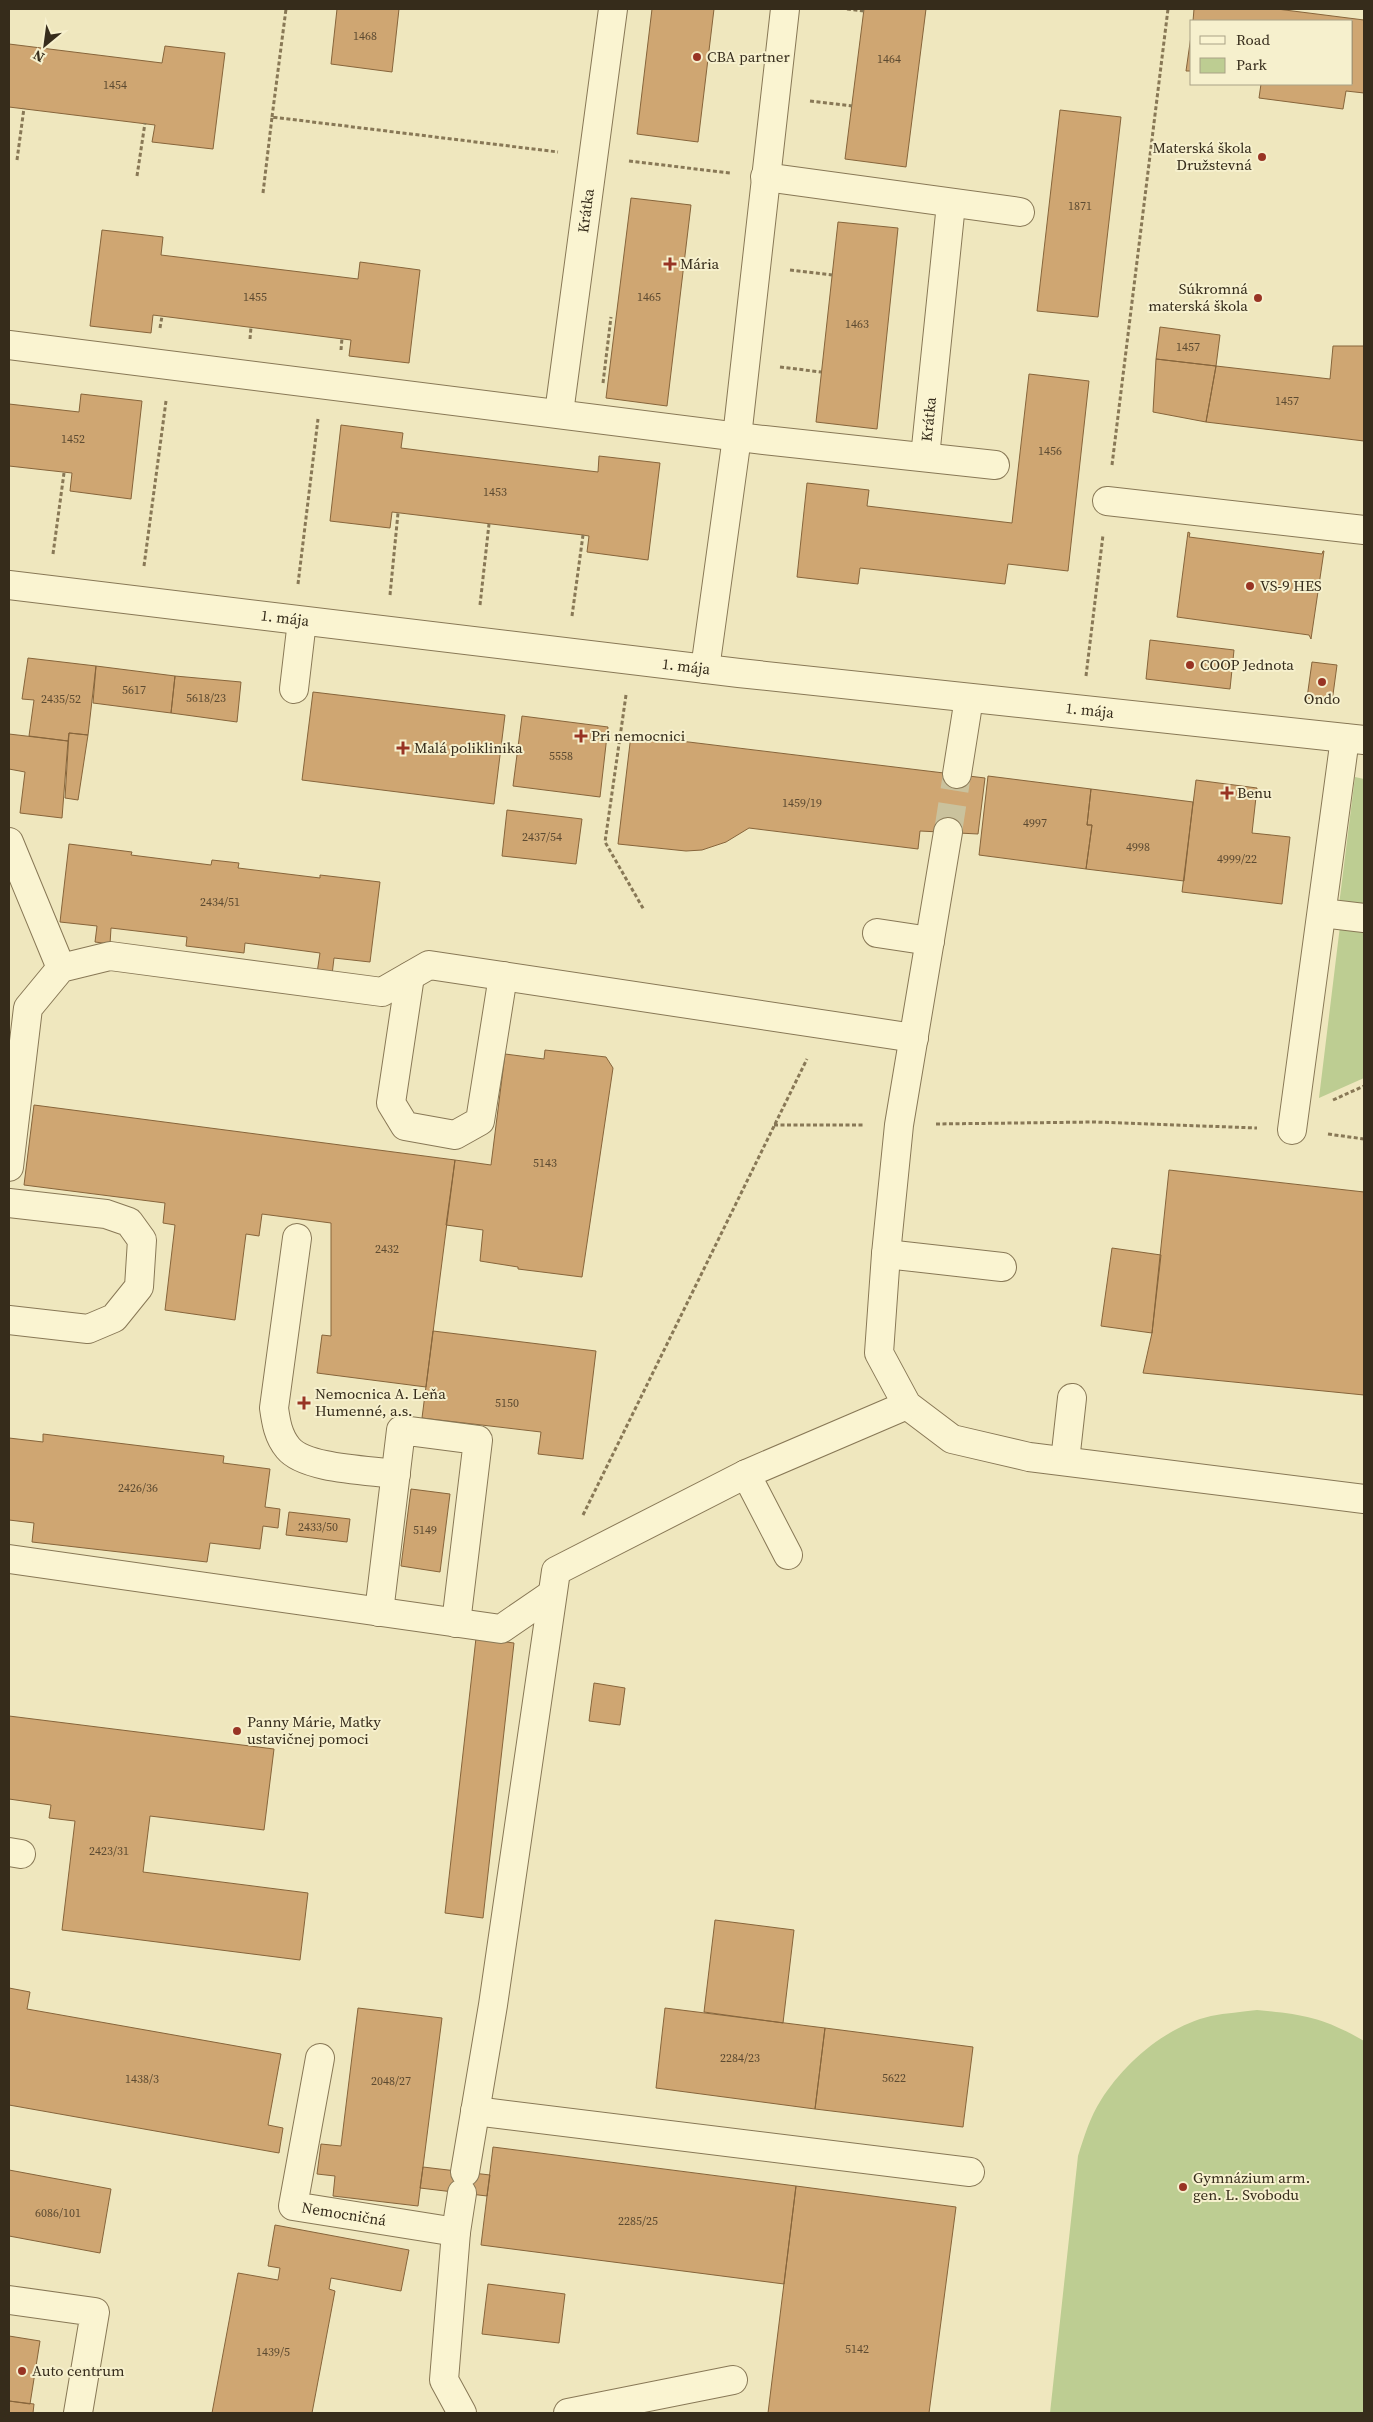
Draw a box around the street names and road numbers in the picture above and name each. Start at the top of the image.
street label: Krátka [572,187,599,234]
street label: Krátka [916,396,941,442]
street label: 1. mája [260,604,311,631]
street label: 1. mája [661,653,712,679]
street label: 1. mája [1065,697,1115,723]
street label: Nemocničná [300,2197,388,2231]

